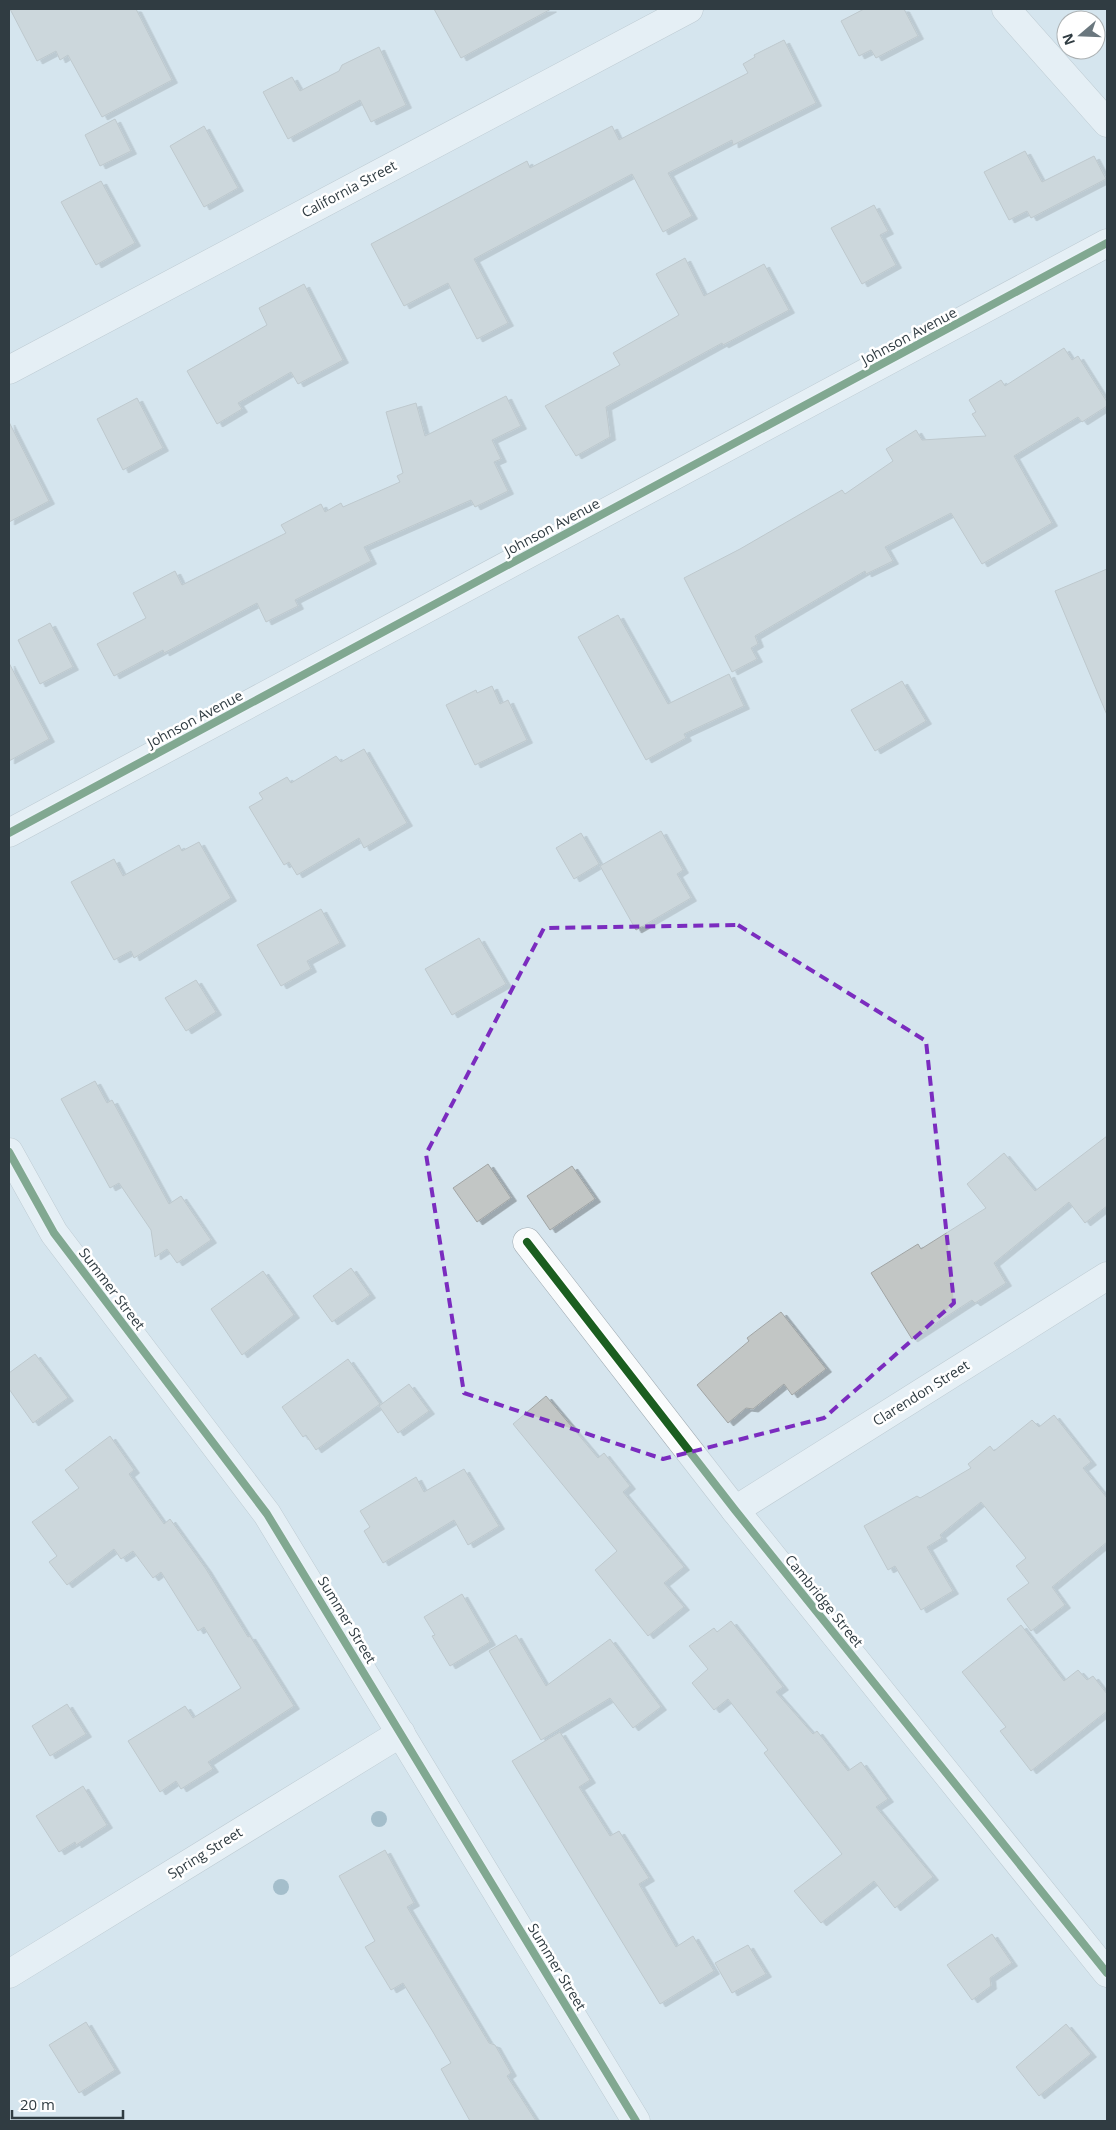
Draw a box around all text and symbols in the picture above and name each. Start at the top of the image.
north arrow [1056,10,1106,60]
text: N [1057,31,1079,48]
street label: California Street [298,155,400,222]
street label: Johnson Avenue [856,302,960,370]
street label: Johnson Avenue [499,493,603,561]
street label: Johnson Avenue [142,685,246,753]
street label: Summer Street [75,1244,150,1334]
street label: Clarendon Street [869,1355,973,1430]
street label: Cambridge Street [781,1550,868,1651]
street label: Summer Street [314,1573,381,1667]
street label: Spring Street [164,1822,246,1883]
street label: Summer Street [524,1920,591,2014]
scale bar [12,2088,124,2120]
text: 20 m [20,2094,55,2114]

